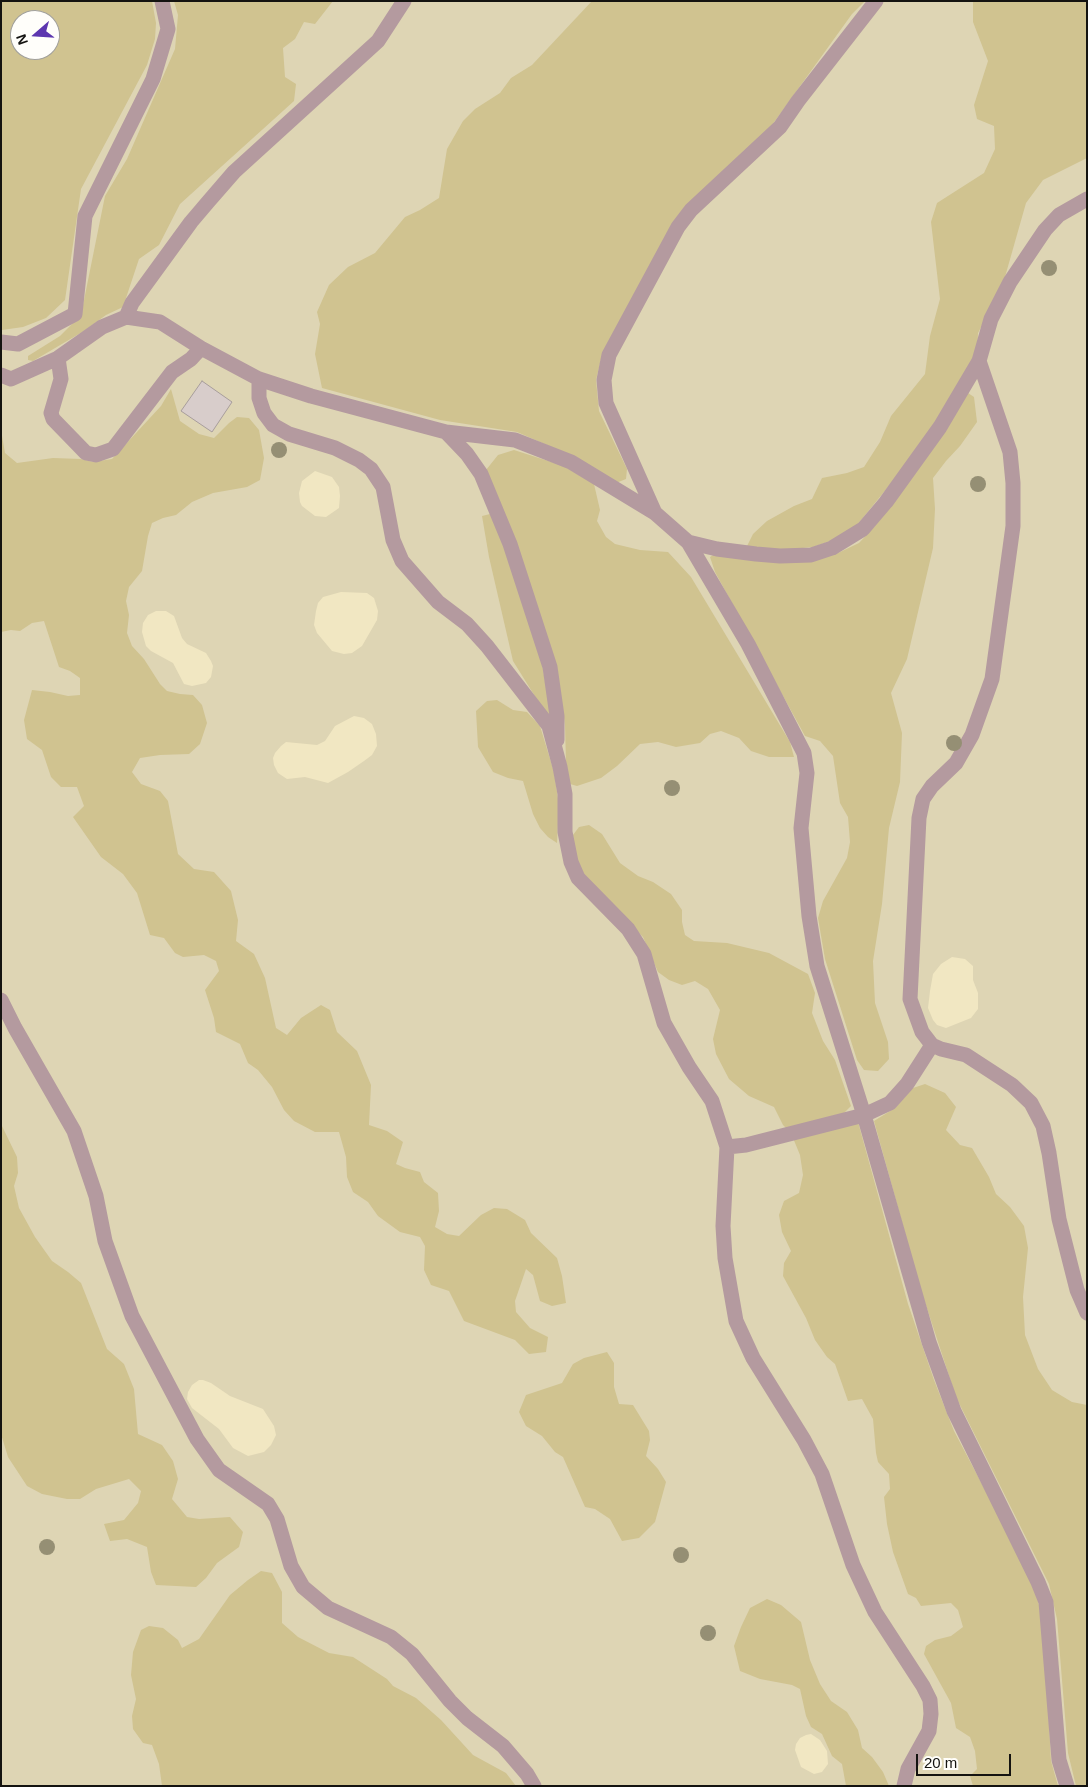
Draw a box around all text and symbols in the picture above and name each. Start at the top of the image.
north arrow [10,10,60,60]
text: N [13,32,31,47]
scale bar [918,1744,1013,1776]
text: 20 m [924,1754,957,1771]

